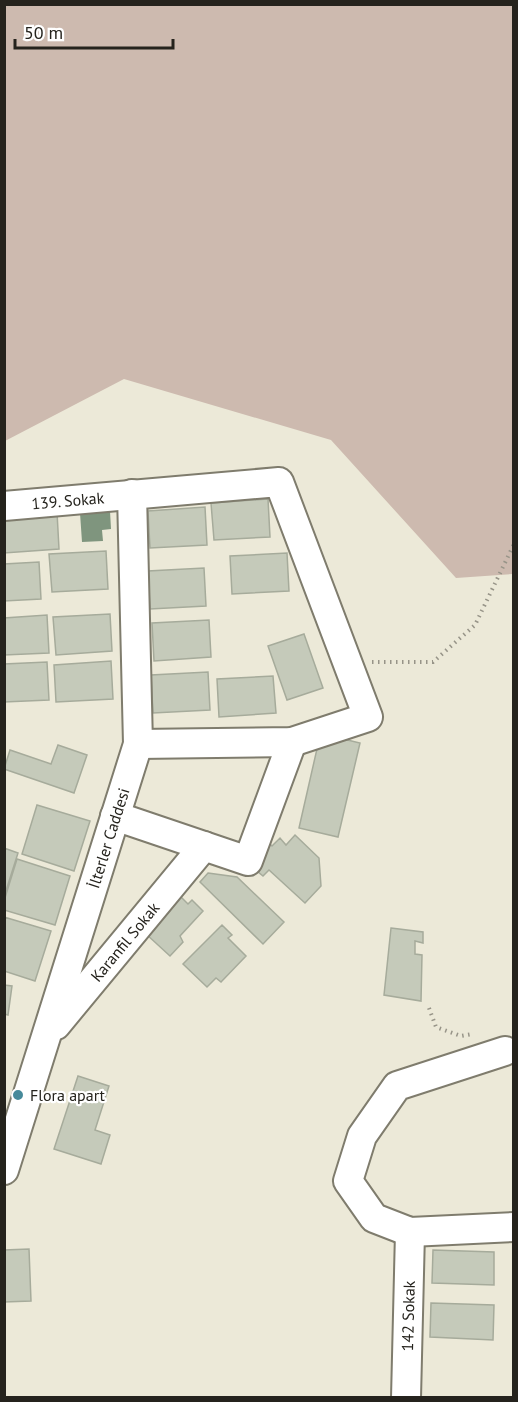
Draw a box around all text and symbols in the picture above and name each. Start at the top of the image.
scale bar [15,12,172,50]
text: 50 m [24,21,63,44]
street label: 139. Sokak [31,487,105,514]
street label: İlterler Caddesi [83,785,134,891]
street label: Karanfil Sokak [86,898,164,986]
place label: Flora apart [30,1085,106,1105]
marker: Flora apart [11,1088,25,1102]
street label: 142 Sokak [397,1280,419,1352]

